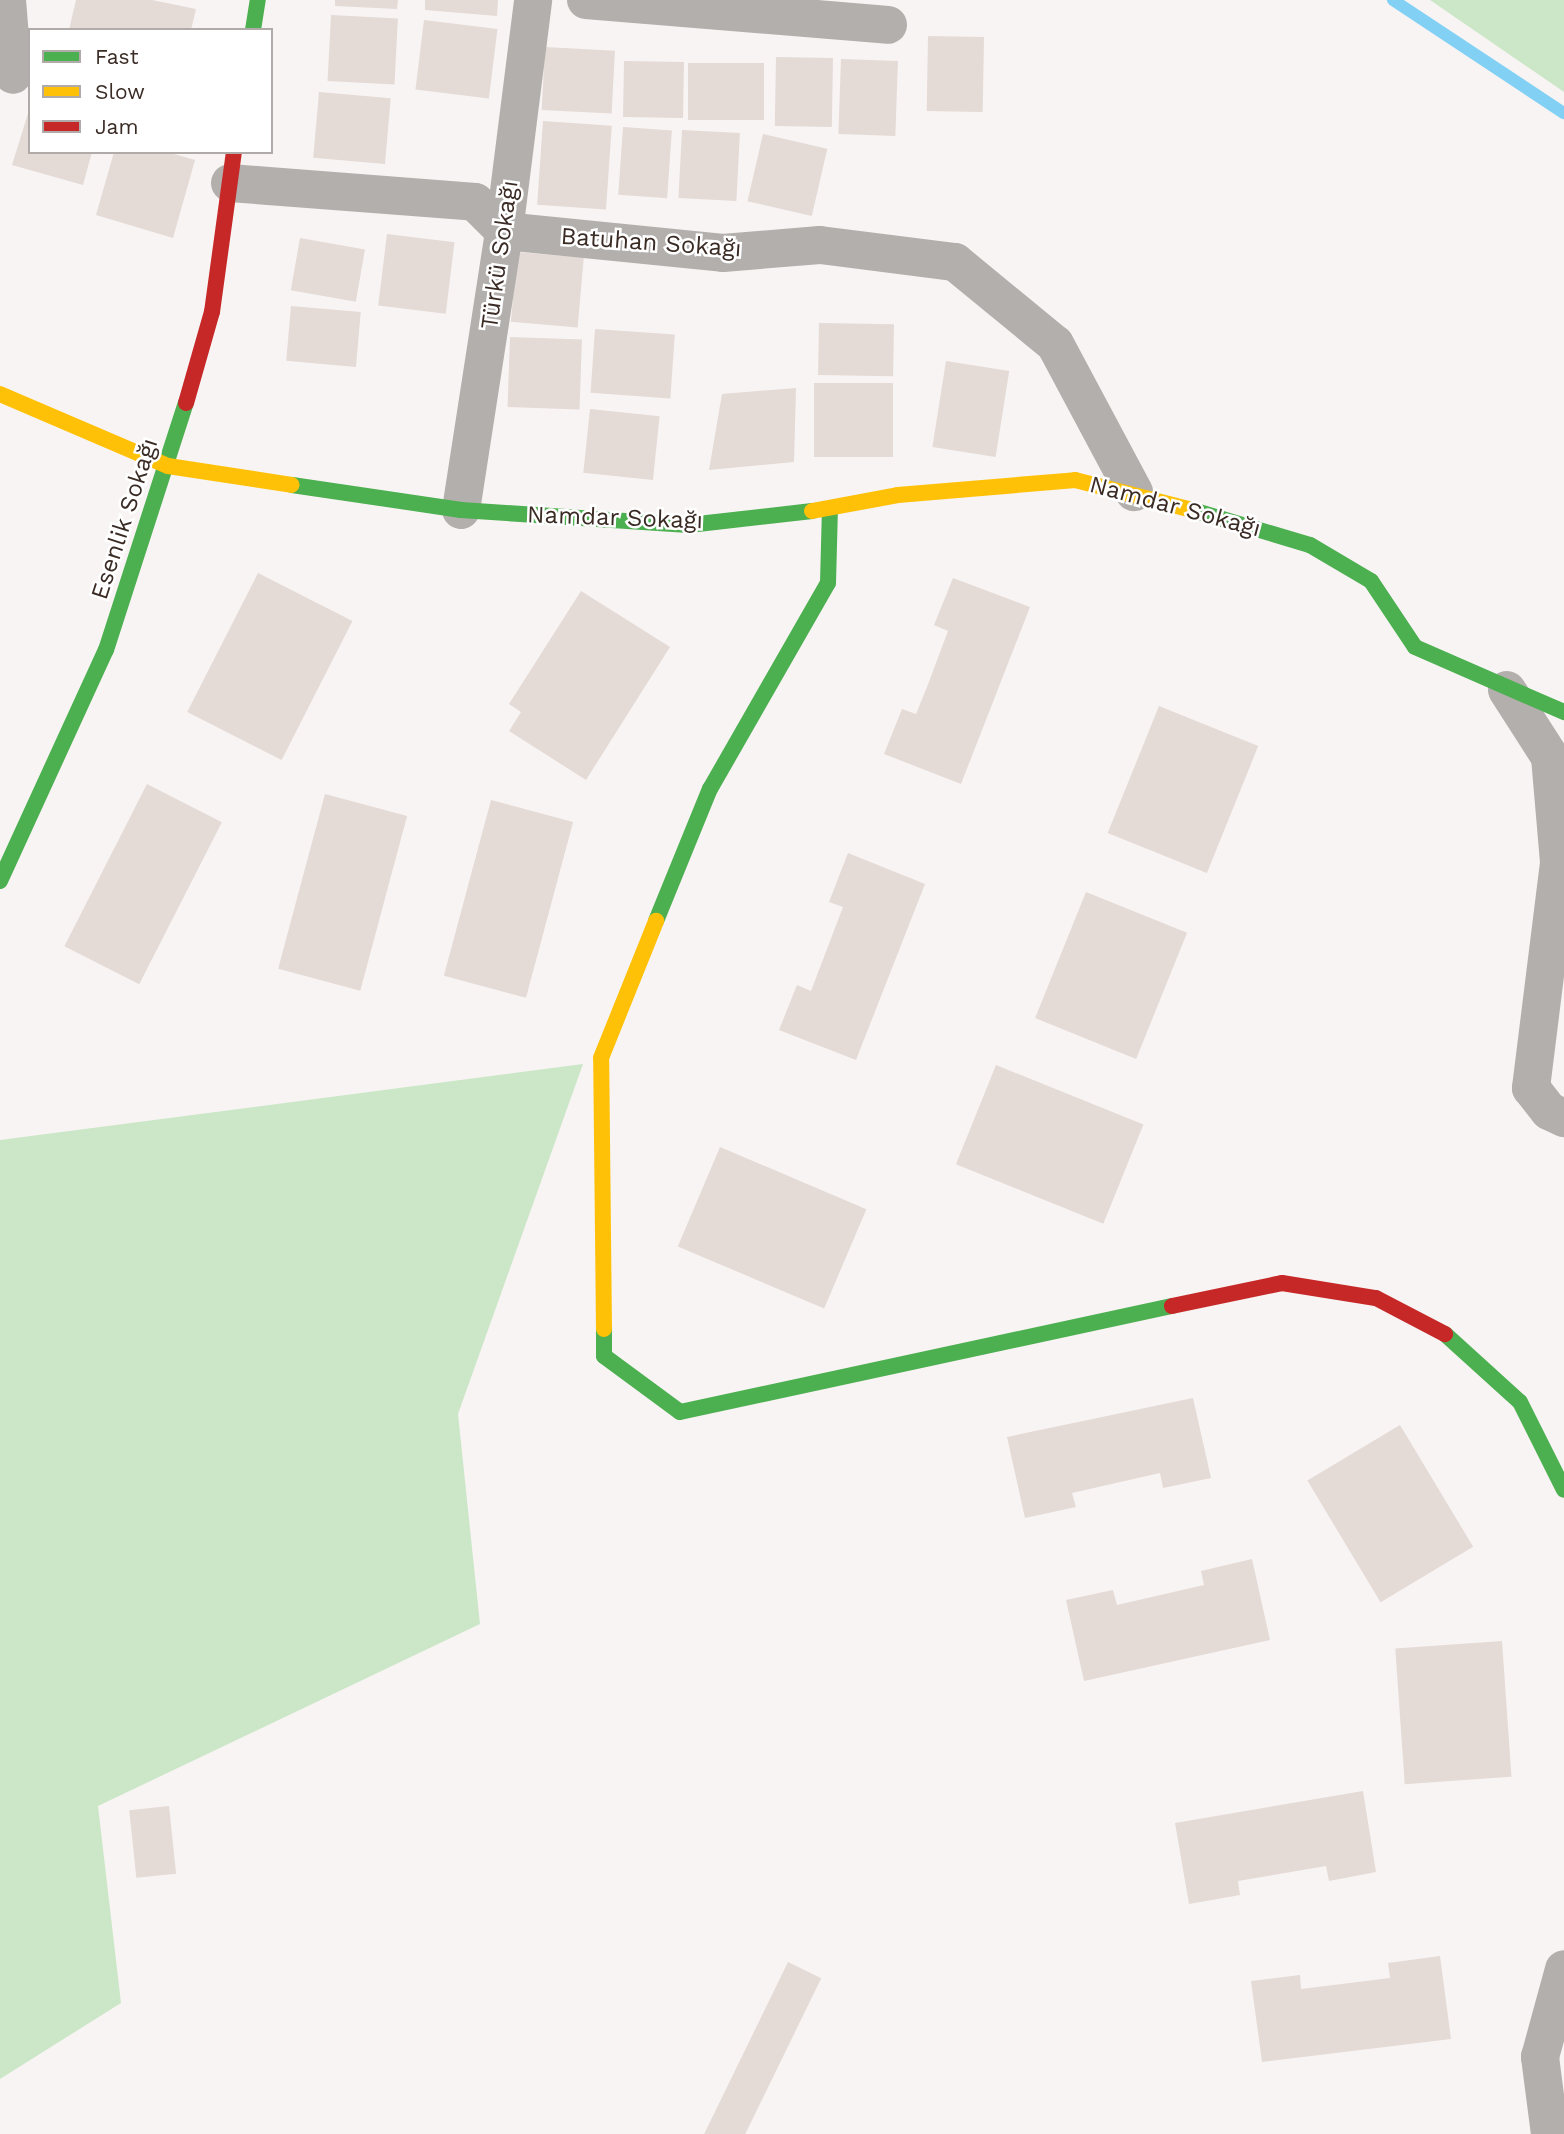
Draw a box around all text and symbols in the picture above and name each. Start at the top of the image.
legend [28,28,273,154]
text: Fast [95,44,139,69]
text: Slow [95,79,145,104]
text: Jam [95,114,138,139]
street label: Türkü Sokağı [475,179,525,331]
street label: Batuhan Sokağı [560,222,742,264]
street label: Esenlik Sokağı [85,435,165,603]
street label: Namdar Sokağı [1086,470,1264,544]
street label: Namdar Sokağı [526,501,704,535]

